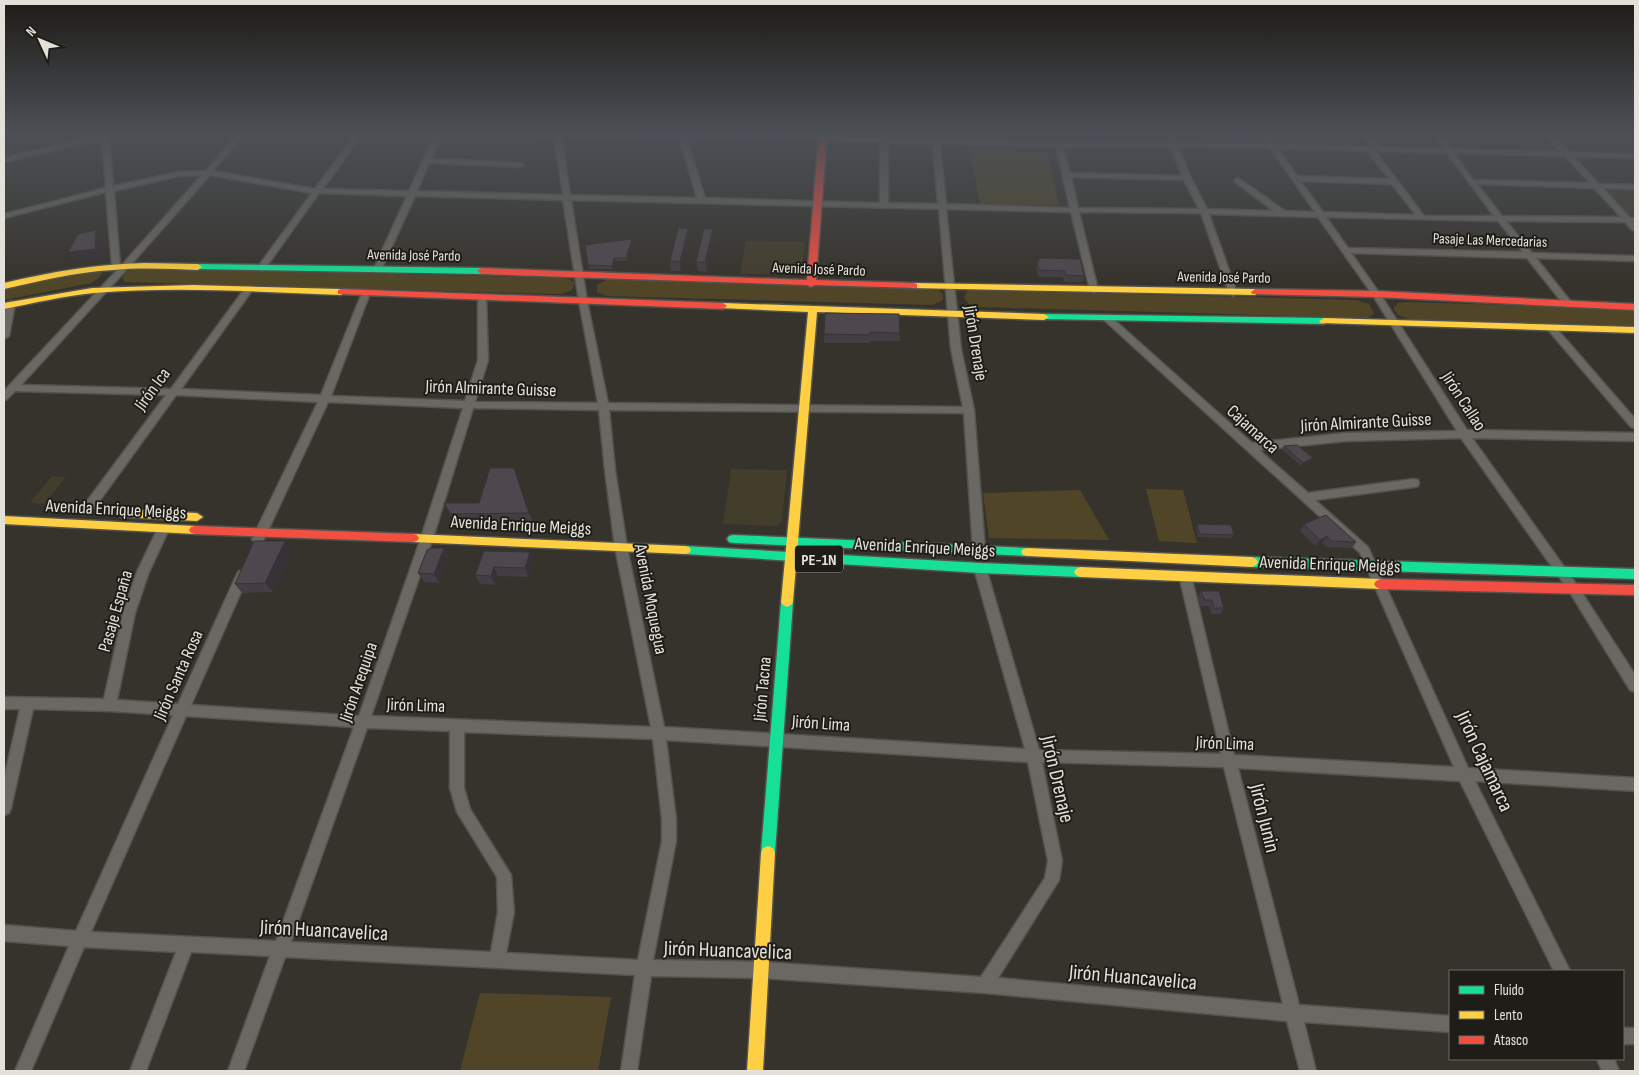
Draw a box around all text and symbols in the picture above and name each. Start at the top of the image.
north arrow [15,15,65,65]
text: N [22,23,40,40]
street label: Pasaje Las Mercedarias [1432,229,1548,252]
street label: Avenida José Pardo [366,245,461,266]
street label: Avenida José Pardo [771,258,866,281]
street label: Avenida José Pardo [1176,267,1271,288]
street label: Jirón Drenaje [959,303,992,382]
street label: Jirón Ica [129,364,175,415]
street label: Jirón Callao [1436,367,1490,435]
street label: Jirón Almirante Guisse [424,376,557,401]
street label: Cajamarca [1222,401,1283,458]
street label: Jirón Almirante Guisse [1299,409,1432,436]
street label: Avenida Enrique Meiggs [44,495,187,524]
street label: Avenida Enrique Meiggs [449,511,592,540]
street label: Avenida Enrique Meiggs [853,533,996,562]
street label: Avenida Moquegua [629,541,672,656]
road number: PE-1N [795,546,843,572]
street label: Avenida Enrique Meiggs [1258,552,1401,577]
street label: Pasaje España [94,568,137,654]
street label: Jirón Santa Rosa [149,627,208,724]
street label: Jirón Arequipa [335,640,382,726]
street label: Jirón Tacna [749,656,776,723]
street label: Jirón Lima [385,694,446,717]
street label: Jirón Cajamarca [1450,706,1519,816]
street label: Jirón Lima [790,711,851,736]
street label: Jirón Drenaje [1035,732,1080,825]
street label: Jirón Lima [1194,732,1255,755]
street label: Jirón Junin [1244,780,1285,855]
street label: Jirón Huancavelica [258,915,389,946]
street label: Jirón Huancavelica [662,936,793,965]
street label: Jirón Huancavelica [1067,959,1198,996]
legend [1449,970,1624,1060]
text: Fluido [1494,981,1524,1000]
text: Lento [1494,1006,1523,1025]
text: Atasco [1493,1031,1528,1050]

